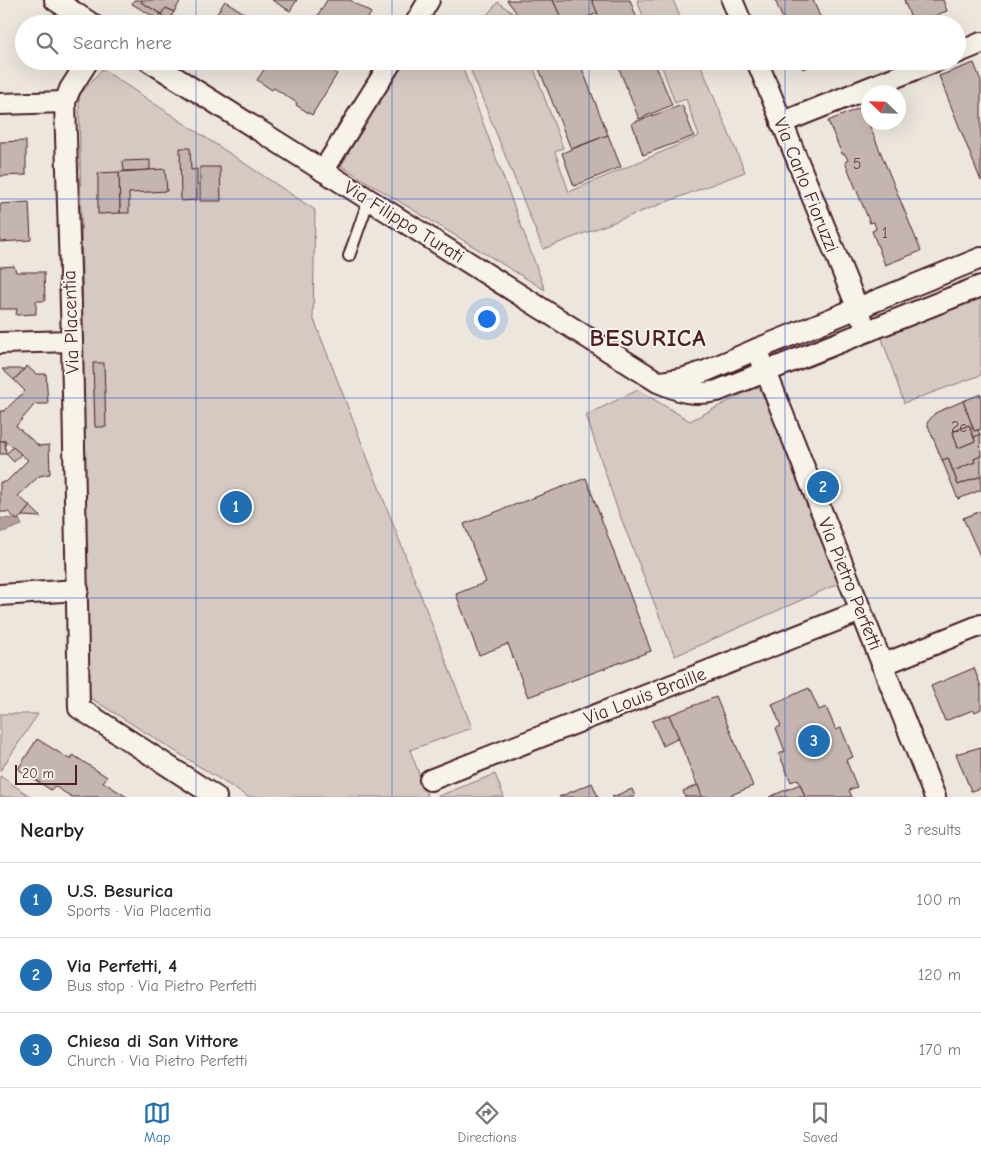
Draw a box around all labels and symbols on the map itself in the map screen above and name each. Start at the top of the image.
north arrow [861,85,906,130]
street label: Via Carlo Fioruzzi [769,114,843,256]
house number: 5 [853,155,861,173]
street label: Via Filippo Turati [340,176,468,268]
house number: 1 [882,224,888,242]
street label: Via Placentia [58,270,84,374]
your location [474,306,500,332]
district label: BESURICA [590,324,706,352]
house number: 2c [951,418,967,436]
pin: 2 [807,468,839,506]
pin: 1 [220,488,252,526]
street label: Via Pietro Perfetti [813,515,887,653]
street label: Via Louis Braille [581,663,709,729]
pin: 3 [798,722,830,760]
scale bar [15,762,78,785]

